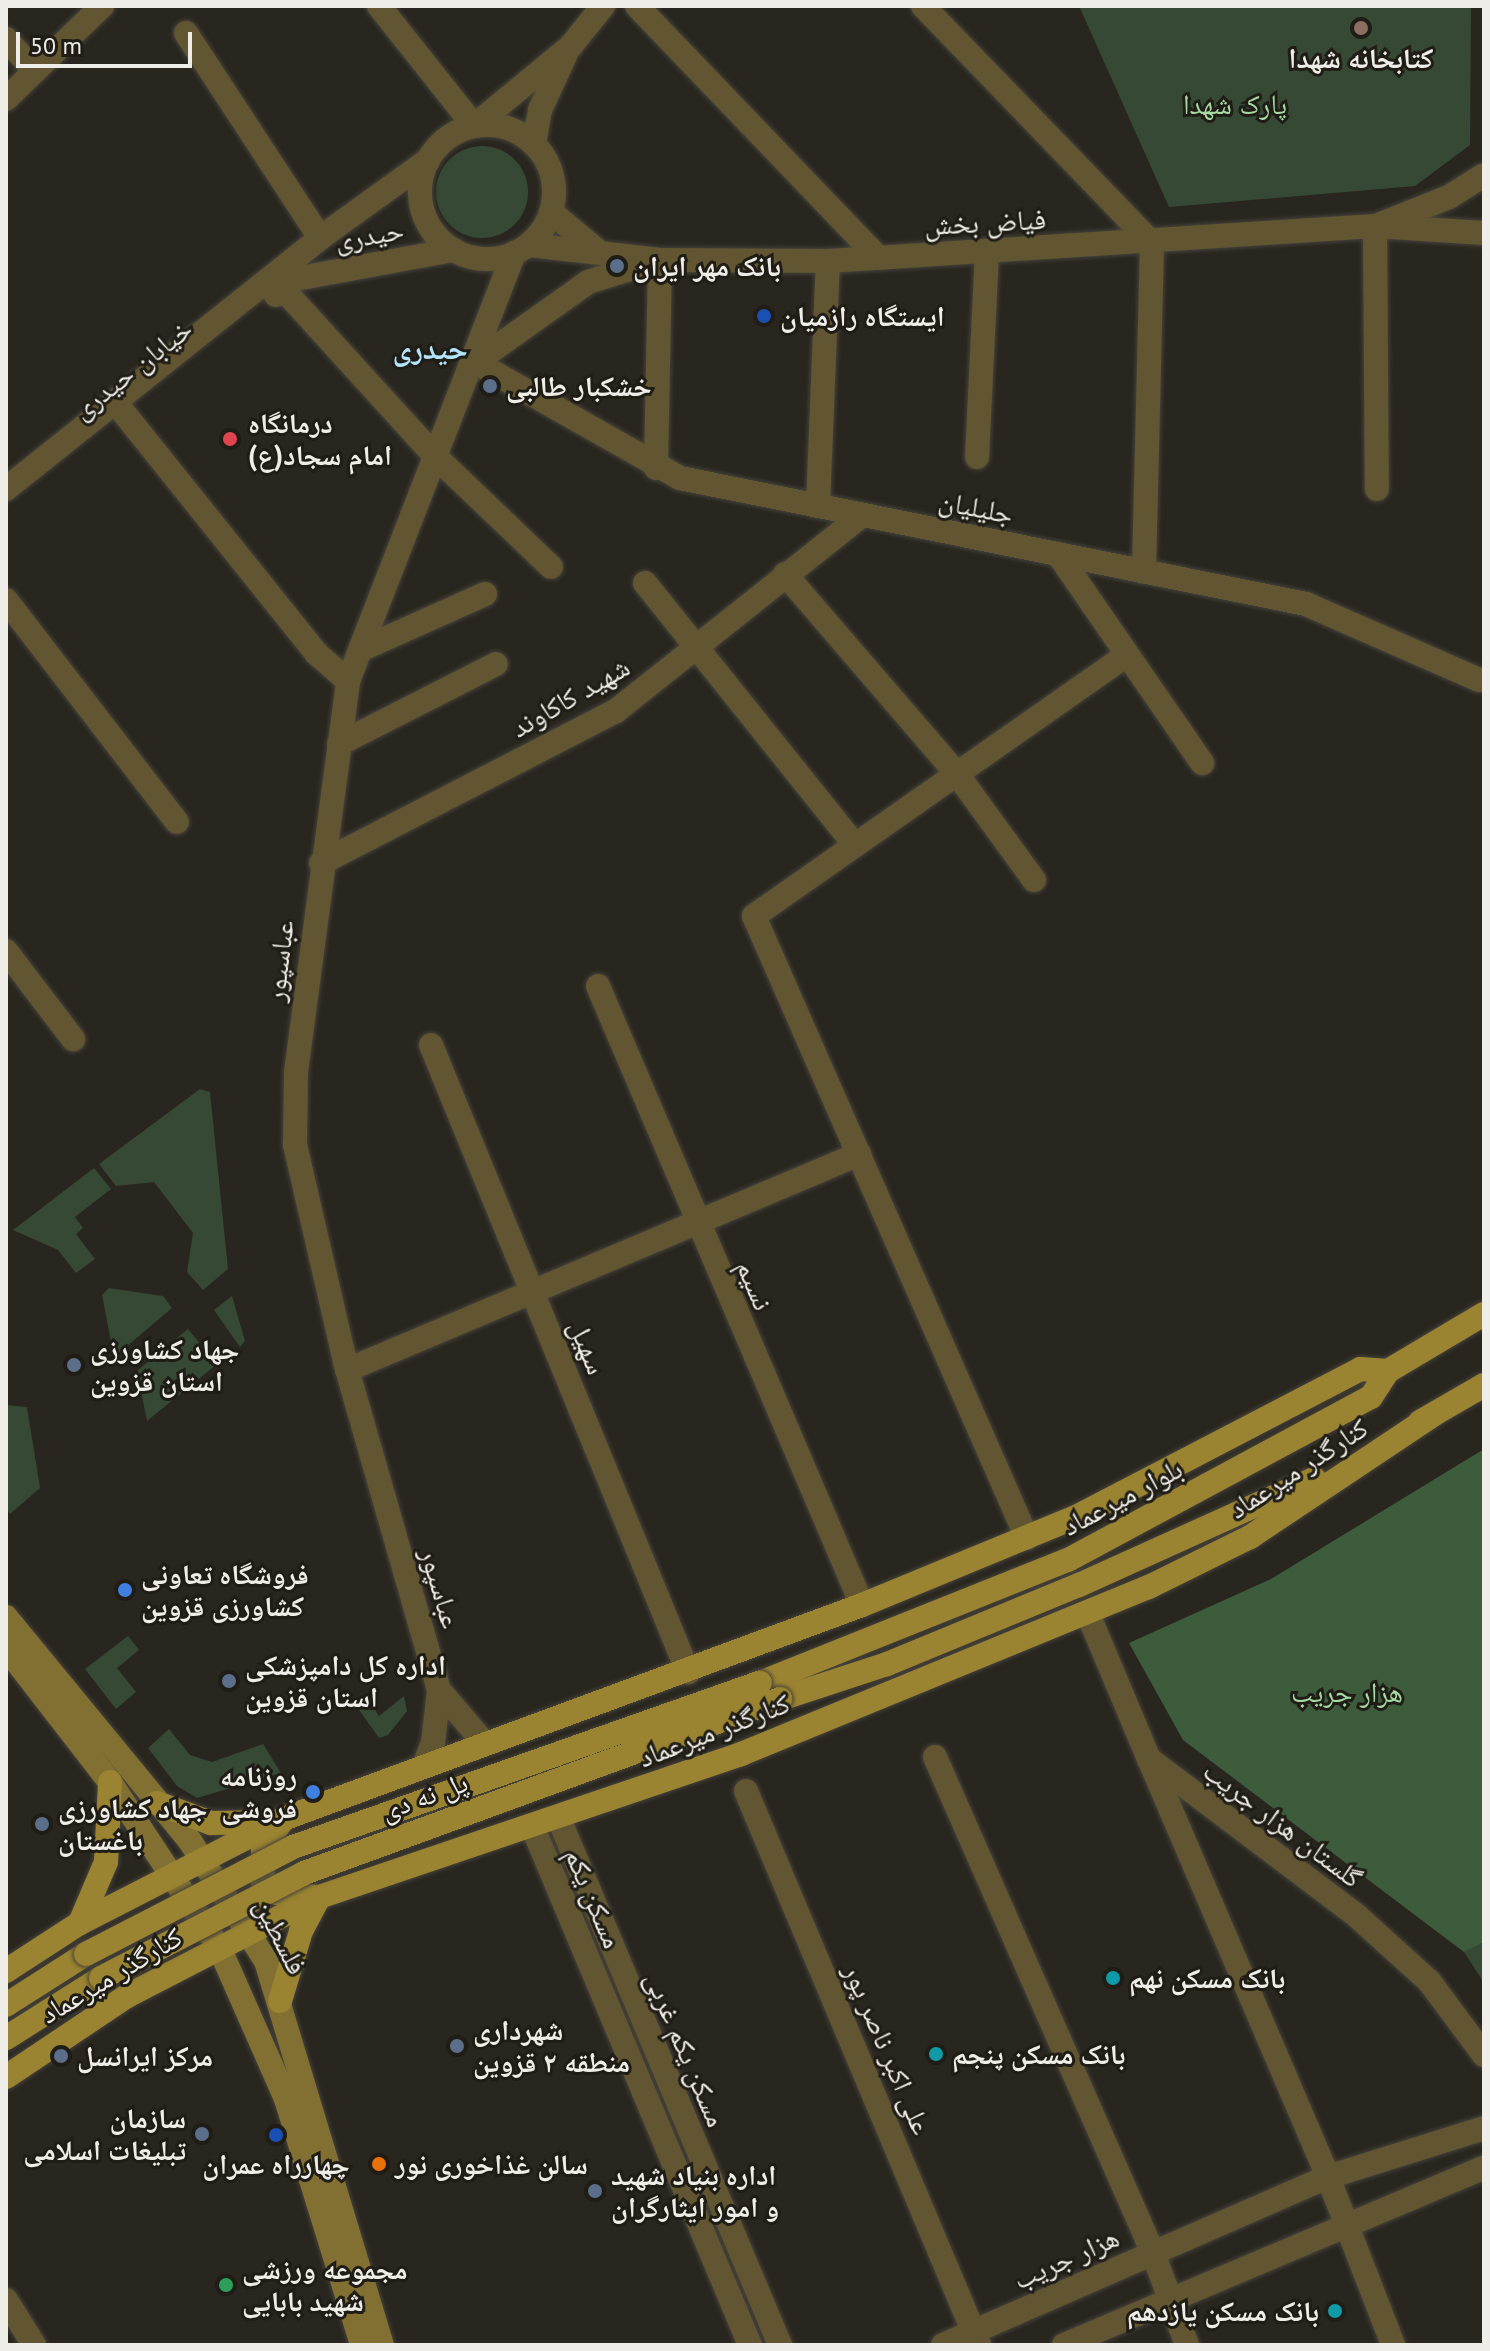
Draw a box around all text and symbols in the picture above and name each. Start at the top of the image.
scale bar [20,16,196,66]
marker: کتابخانه شهدا [1352,19,1370,37]
text: 50 m [30,30,82,61]
place label: کتابخانه شهدا [1289,41,1433,75]
park label: پارک شهدا [1183,87,1287,121]
street label: فیاض بخش [923,202,1047,242]
street label: حیدری [332,212,406,258]
place label: بانک مهر ایران [633,249,781,283]
marker: بانک مهر ایران [608,257,626,275]
place label: ایستگاه رازمیان [780,299,945,333]
marker: ایستگاه رازمیان [755,307,773,325]
street label: خیابان حیدری [65,312,199,426]
district label: حیدری [392,330,468,366]
place label: خشکبار طالبی [506,369,652,403]
marker: خشکبار طالبی [481,377,499,395]
place label: درمانگاه امام سجاد(ع) [248,406,392,472]
marker: درمانگاه امام سجاد(ع) [219,428,241,450]
street label: جلیلیان [936,483,1016,531]
street label: شهید کاکاوند [505,650,635,744]
street label: عباسپور [257,918,301,1004]
street label: نسیم [730,1255,780,1315]
street label: سهیل [562,1315,614,1379]
place label: جهاد کشاورزی استان قزوین [90,1332,239,1398]
marker: جهاد کشاورزی استان قزوین [65,1356,83,1374]
street label: کنارگذر میرعماد [1222,1411,1374,1525]
street label: بلوار میرعماد [1056,1451,1188,1543]
street label: عباسپور [414,1544,468,1632]
place label: فروشگاه تعاونی کشاورزی قزوین [141,1557,309,1623]
marker: فروشگاه تعاونی کشاورزی قزوین [116,1581,134,1599]
place label: اداره کل دامپزشکی استان قزوین [245,1648,446,1714]
marker: اداره کل دامپزشکی استان قزوین [220,1672,238,1690]
park label: هزار جریب [1291,1675,1403,1709]
street label: کنارگذر میرعماد [634,1686,794,1774]
street label: گلستان هزار جریب [1197,1753,1369,1895]
place label: روزنامه فروشی [220,1759,297,1825]
street label: پل نه دی [376,1765,472,1827]
marker: روزنامه فروشی [304,1783,322,1801]
place label: جهاد کشاورزی باغستان [58,1791,207,1857]
marker: جهاد کشاورزی باغستان [33,1815,51,1833]
street label: مسکن یکم [558,1843,630,1953]
street label: فلسطین [248,1892,314,1980]
street label: کنارگذر میرعماد [34,1920,188,2030]
street label: علی اکبر ناصر پور [837,1959,939,2139]
place label: بانک مسکن نهم [1129,1961,1285,1995]
street label: مسکن یکم غربی [638,1966,734,2132]
marker: بانک مسکن نهم [1104,1969,1122,1987]
place label: شهرداری منطقه ۲ قزوین [473,2013,630,2079]
marker: شهرداری منطقه ۲ قزوین [448,2037,466,2055]
place label: بانک مسکن پنجم [952,2037,1125,2071]
place label: مرکز ایرانسل [77,2039,213,2073]
marker: بانک مسکن پنجم [927,2045,945,2063]
marker: مرکز ایرانسل [52,2047,70,2065]
place label: سازمان تبلیغات اسلامی [23,2101,186,2167]
marker: سازمان تبلیغات اسلامی [193,2125,211,2143]
marker: چهارراه عمران [267,2126,285,2144]
place label: چهارراه عمران [202,2147,350,2181]
place label: سالن غذاخوری نور [395,2147,588,2181]
marker: سالن غذاخوری نور [370,2155,388,2173]
place label: اداره بنیاد شهید و امور ایثارگران [611,2158,779,2224]
marker: اداره بنیاد شهید و امور ایثارگران [586,2182,604,2200]
street label: هزار جریب [1008,2220,1124,2296]
place label: مجموعه ورزشی شهید بابایی [242,2252,407,2318]
marker: مجموعه ورزشی شهید بابایی [217,2276,235,2294]
place label: بانک مسکن یازدهم [1127,2294,1319,2328]
marker: بانک مسکن یازدهم [1326,2302,1344,2320]

